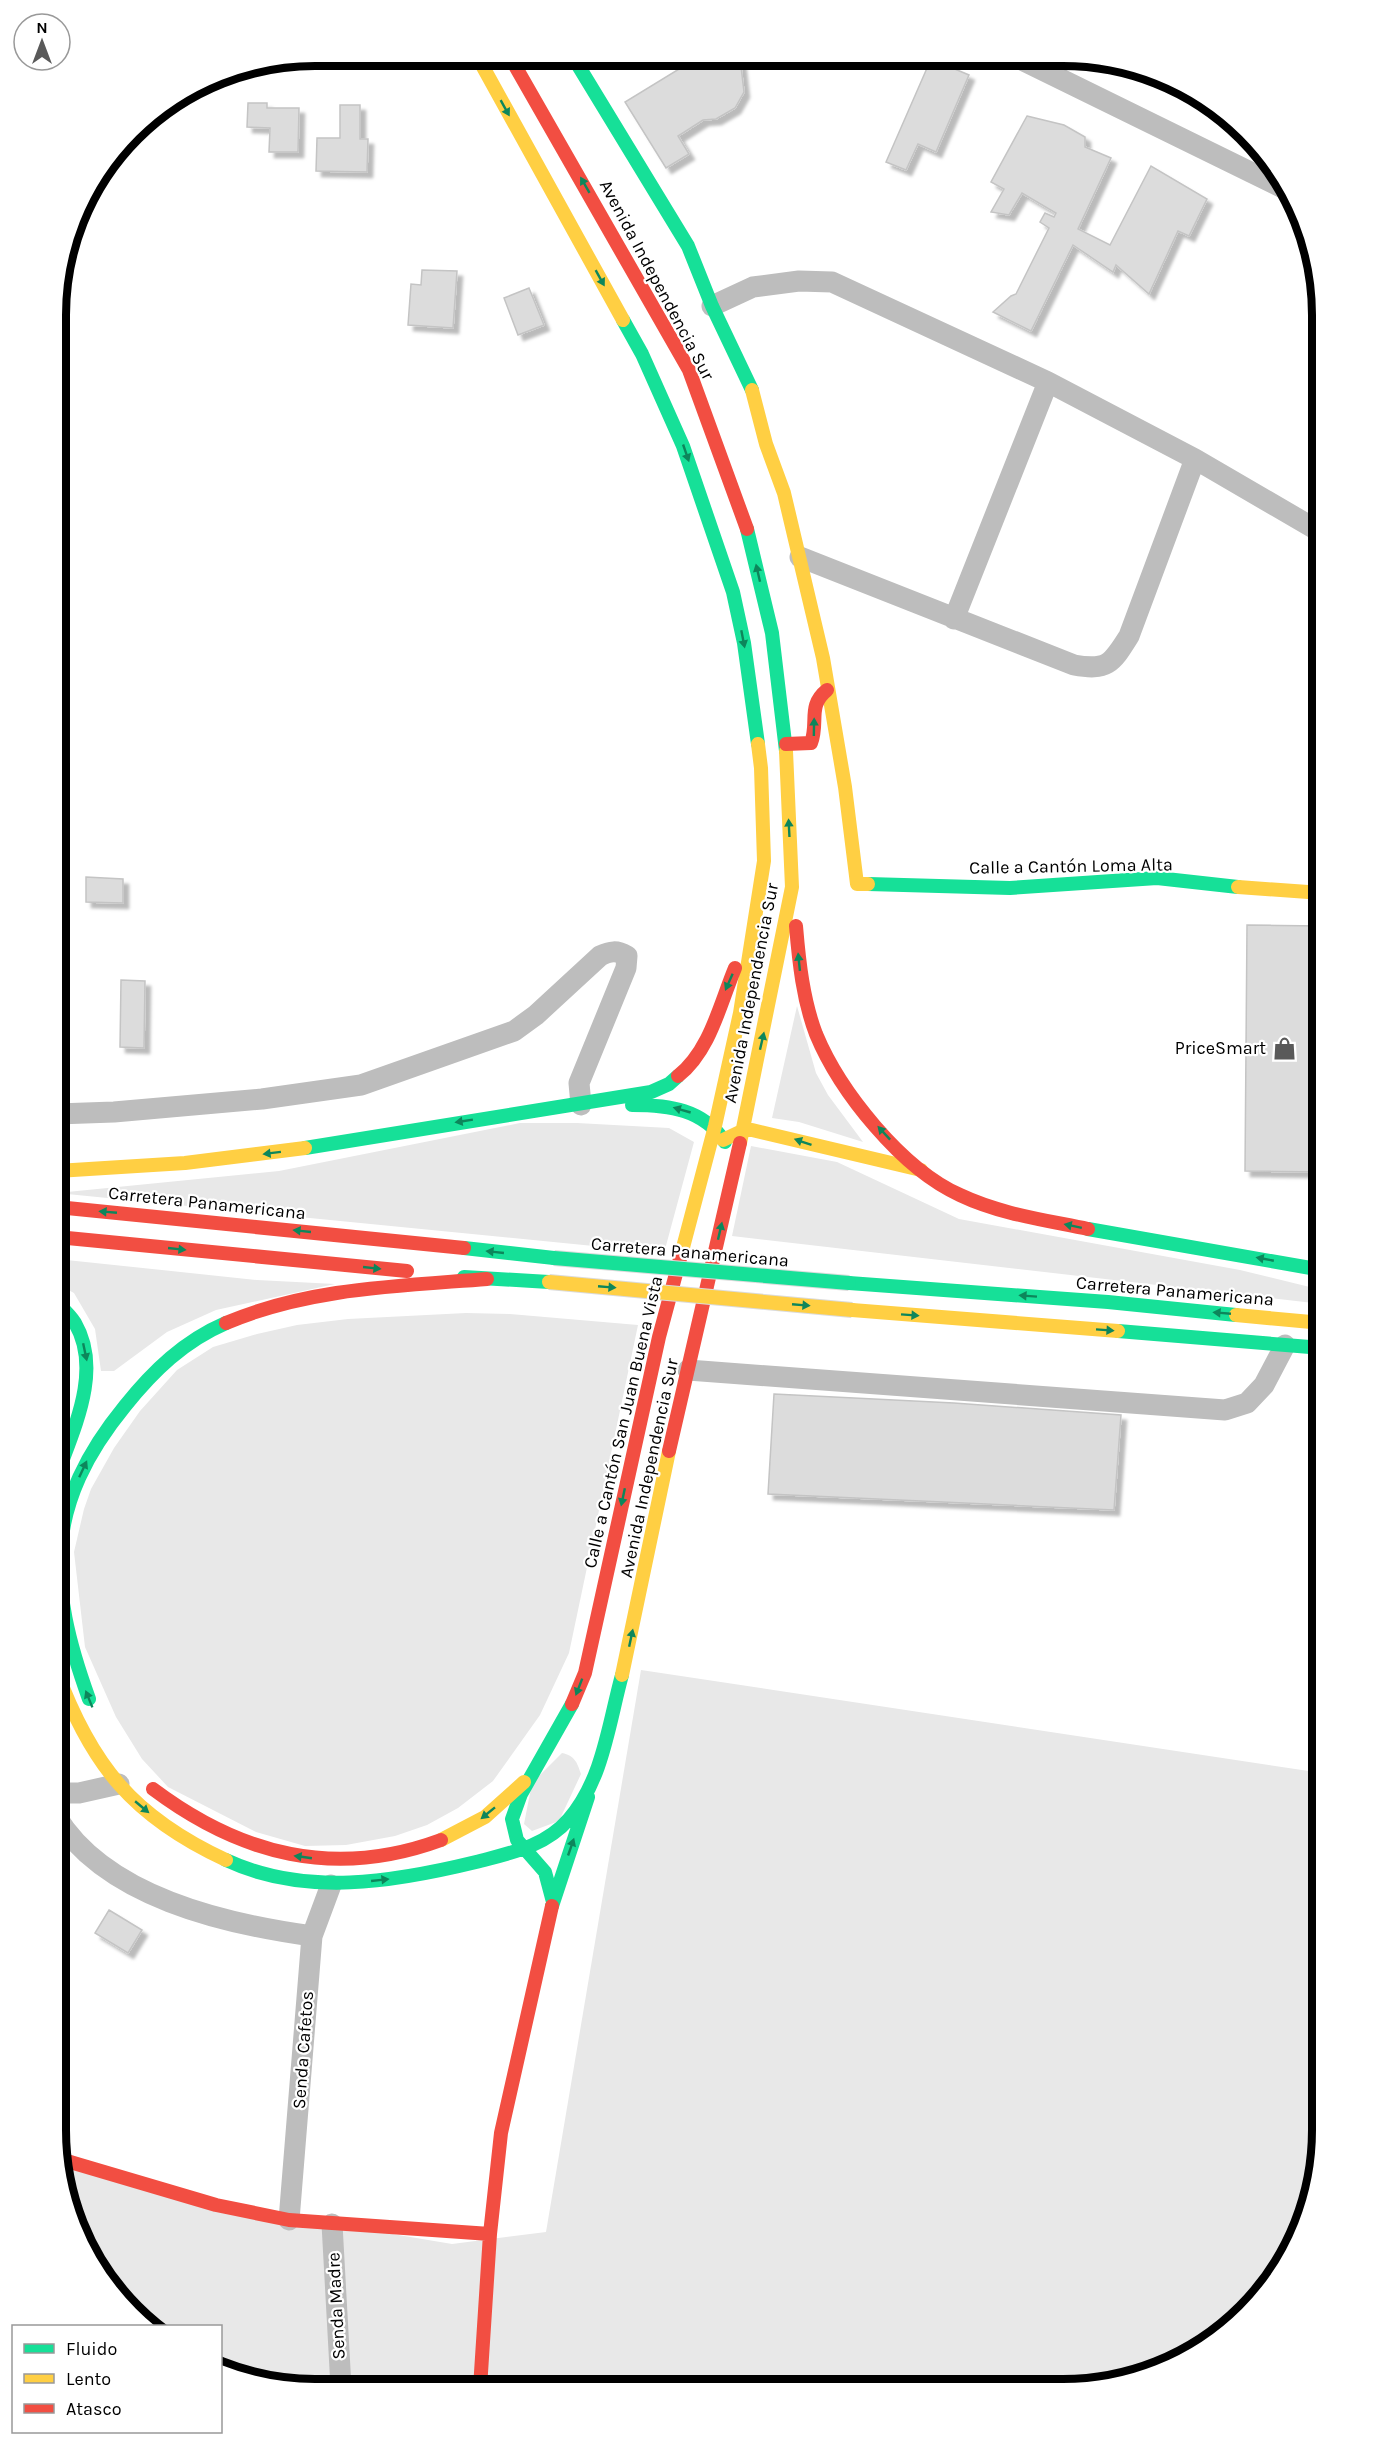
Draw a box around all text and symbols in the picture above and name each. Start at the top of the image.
north arrow [12,12,72,72]
text: N [36,18,48,37]
one-way arrow [500,100,510,117]
street label: Avenida Independencia Sur [595,176,719,384]
one-way arrow [581,177,591,194]
one-way arrow [595,270,605,287]
one-way arrow [681,444,691,462]
one-way arrow [753,563,763,582]
one-way arrow [739,630,748,649]
one-way arrow [810,717,819,736]
one-way arrow [785,819,794,838]
street label: Calle a Cantón Loma Alta [969,853,1173,879]
street label: Avenida Independencia Sur [719,881,783,1105]
one-way arrow [794,952,804,971]
one-way arrow [725,973,734,990]
one-way arrow [757,1031,767,1050]
shop icon: PriceSmart [1271,1035,1297,1061]
place label: PriceSmart [1175,1037,1266,1059]
one-way arrow [673,1105,691,1114]
one-way arrow [455,1117,474,1126]
one-way arrow [877,1126,891,1141]
one-way arrow [794,1136,812,1146]
one-way arrow [262,1149,281,1158]
street label: Carretera Panamericana [107,1182,307,1224]
one-way arrow [98,1207,117,1217]
one-way arrow [716,1221,725,1240]
one-way arrow [1063,1221,1082,1230]
one-way arrow [292,1226,311,1235]
street label: Carretera Panamericana [590,1232,790,1272]
one-way arrow [168,1244,187,1253]
one-way arrow [486,1247,505,1257]
one-way arrow [1255,1254,1274,1263]
one-way arrow [362,1263,381,1272]
street label: Carretera Panamericana [1075,1271,1275,1311]
street label: Calle a Cantón San Juan Buena Vista [579,1274,667,1570]
one-way arrow [597,1282,616,1292]
one-way arrow [1018,1292,1037,1301]
one-way arrow [792,1300,811,1310]
one-way arrow [1213,1308,1232,1317]
one-way arrow [901,1310,920,1319]
one-way arrow [1095,1325,1114,1335]
one-way arrow [81,1342,90,1361]
street label: Avenida Independencia Sur [615,1356,683,1580]
one-way arrow [79,1461,88,1478]
one-way arrow [618,1488,628,1506]
one-way arrow [627,1628,636,1647]
one-way arrow [574,1678,584,1696]
one-way arrow [84,1690,93,1708]
one-way arrow [134,1801,150,1814]
one-way arrow [480,1807,496,1820]
one-way arrow [567,1838,577,1856]
one-way arrow [294,1852,313,1861]
one-way arrow [371,1875,390,1884]
street label: Senda Cafetos [288,1990,318,2110]
street label: Senda Madre [322,2252,350,2360]
legend [12,2325,222,2433]
text: Fluido [66,2338,117,2360]
text: Lento [66,2368,111,2390]
text: Atasco [66,2398,122,2420]

